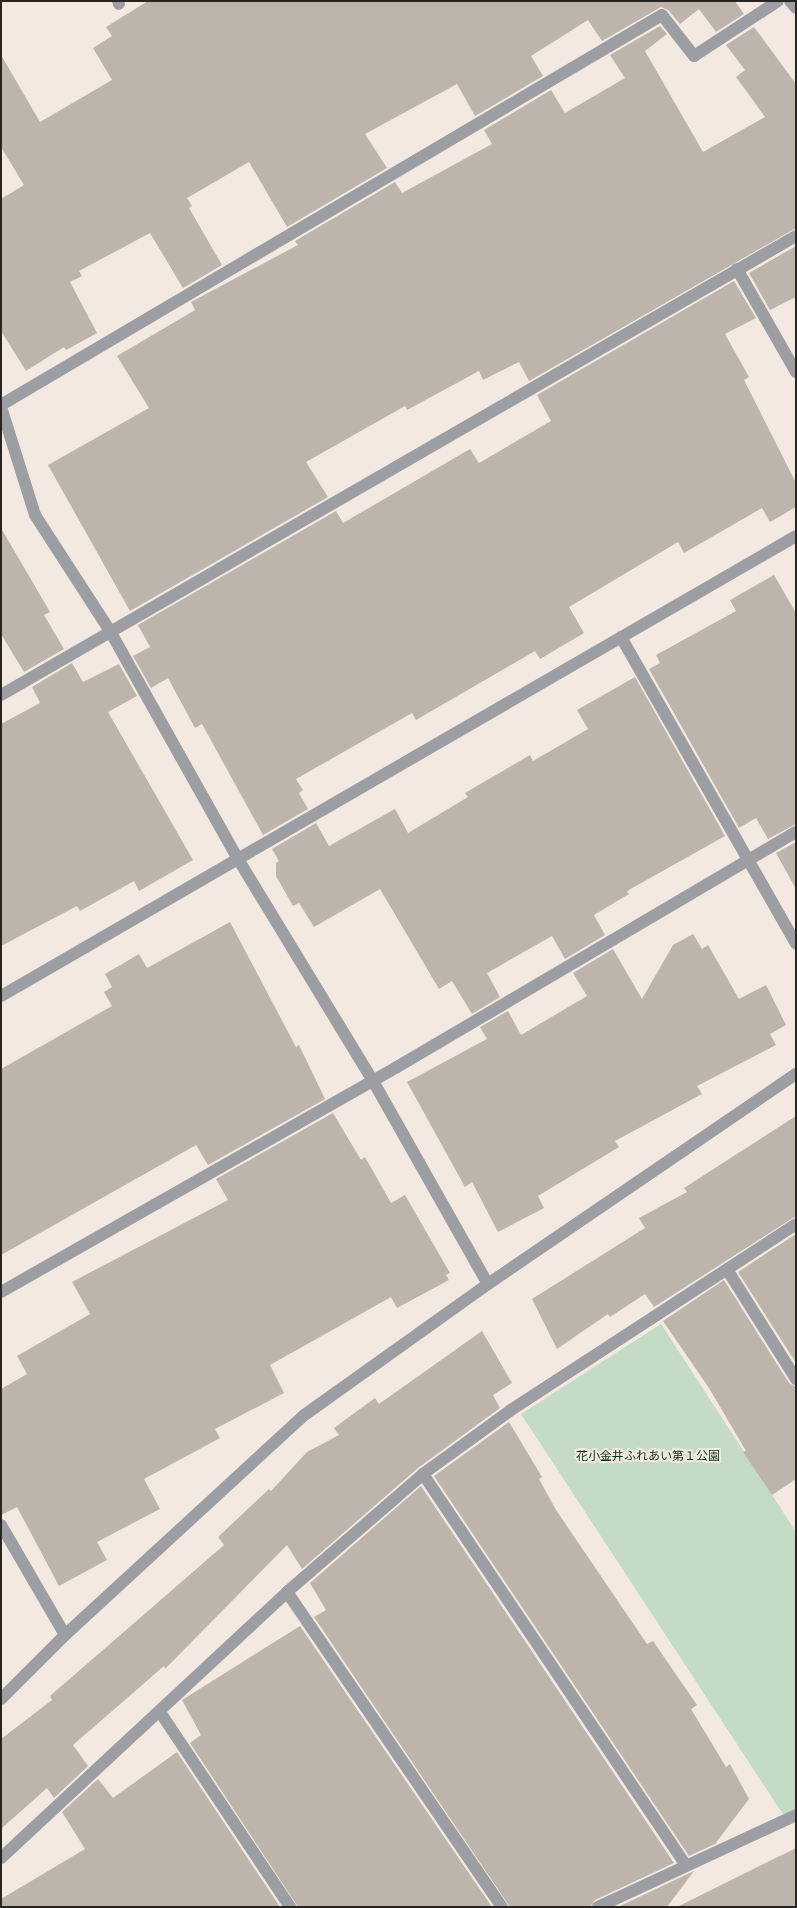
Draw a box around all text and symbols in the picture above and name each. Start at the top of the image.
park label: 花小金井ふれあい第１公園 [576,1450,720,1464]

